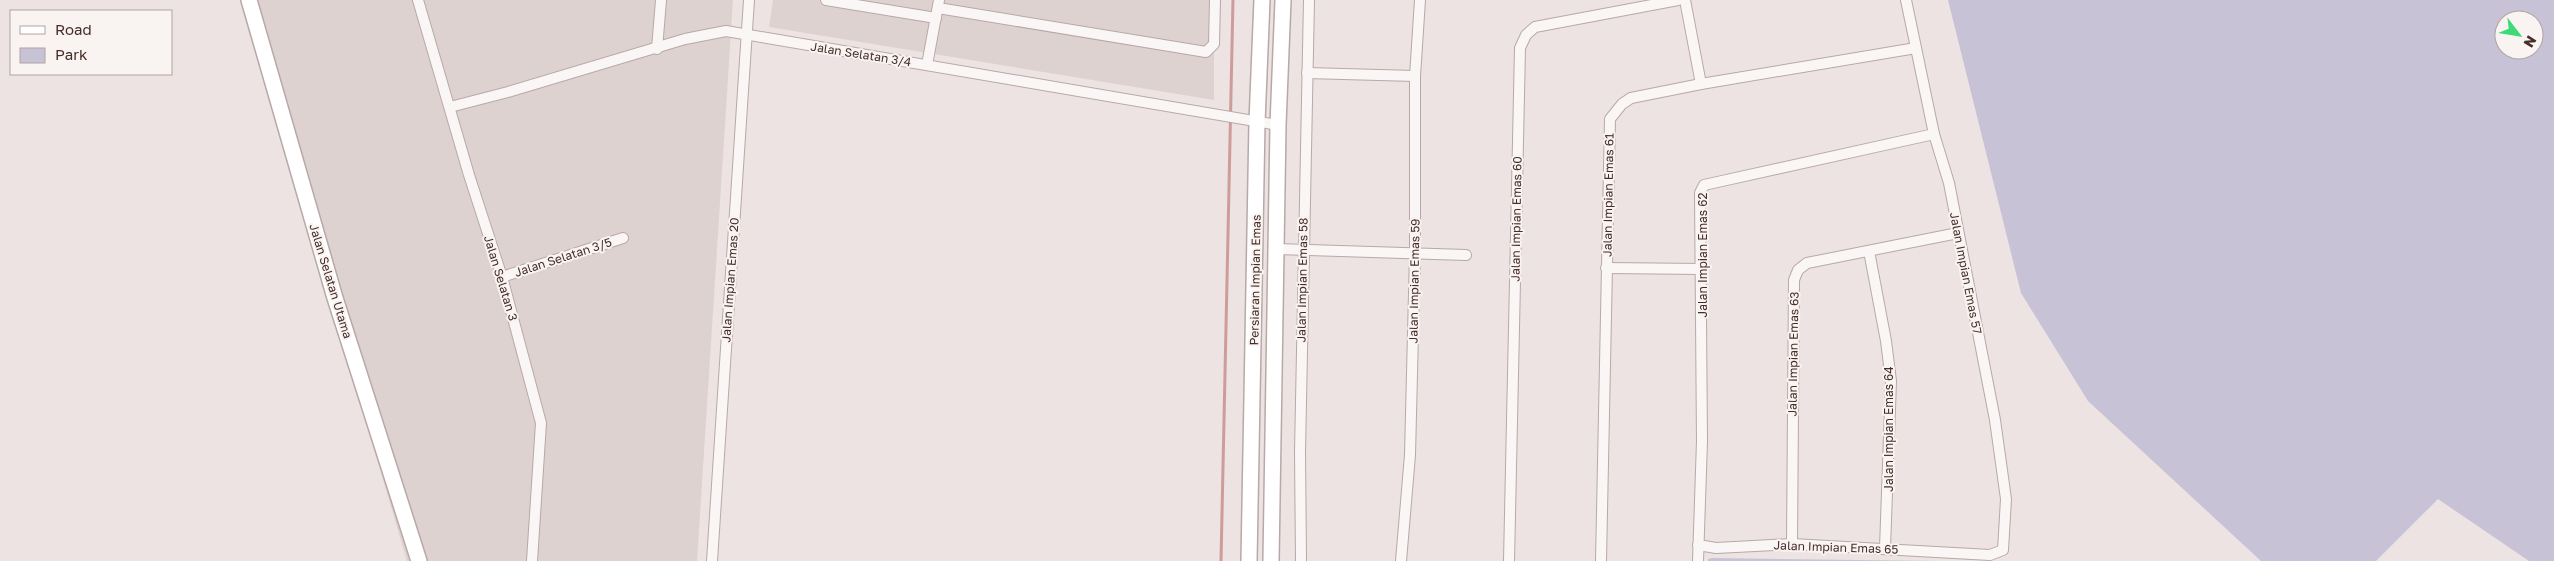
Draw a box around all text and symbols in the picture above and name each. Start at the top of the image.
legend [10,10,172,75]
north arrow [2494,10,2544,60]
text: Road [55,20,92,38]
text: N [2521,33,2541,51]
street label: Jalan Selatan 3/4 [810,39,912,69]
text: Park [55,45,88,63]
street label: Jalan Impian Emas 61 [1599,133,1617,257]
street label: Jalan Impian Emas 60 [1507,156,1525,282]
street label: Jalan Impian Emas 62 [1695,193,1710,317]
street label: Jalan Impian Emas 57 [1947,211,1985,335]
street label: Persiaran Impian Emas [1246,215,1264,345]
street label: Jalan Impian Emas 20 [718,217,742,343]
street label: Jalan Impian Emas 58 [1293,217,1311,343]
street label: Jalan Impian Emas 59 [1405,218,1423,344]
street label: Jalan Selatan Utama [306,222,356,340]
street label: Jalan Selatan 3 [481,233,521,323]
street label: Jalan Selatan 3/5 [513,234,614,280]
street label: Jalan Impian Emas 63 [1784,291,1802,417]
street label: Jalan Impian Emas 64 [1881,366,1896,492]
street label: Jalan Impian Emas 65 [1773,537,1899,557]

